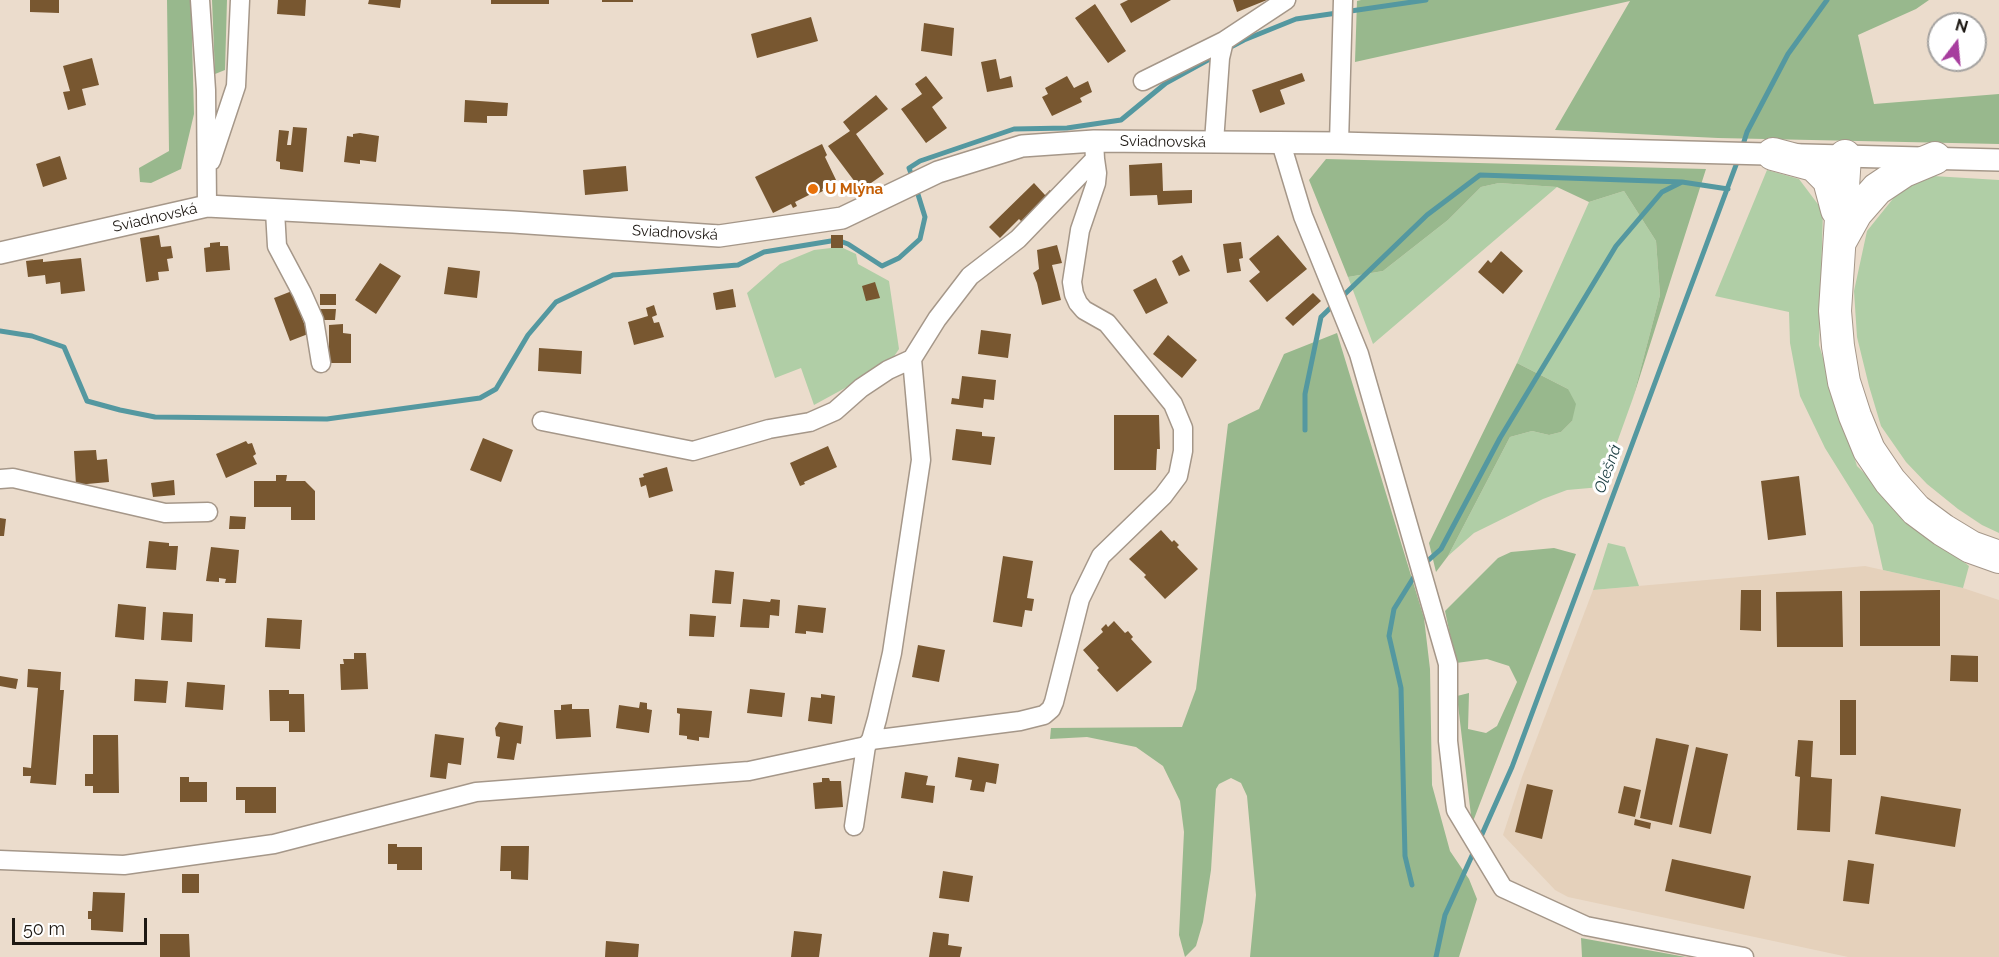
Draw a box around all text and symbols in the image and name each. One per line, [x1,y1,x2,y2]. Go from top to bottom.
north arrow [1927,12,1987,72]
text: N [1953,15,1970,37]
street label: Sviadnovská [1120,132,1206,152]
place label: U Mlýna [825,180,883,198]
marker: U Mlýna [806,182,820,196]
street label: Sviadnovská [111,200,199,236]
street label: Sviadnovská [632,222,718,244]
water label: Olešná [1590,442,1626,496]
scale bar [15,906,150,944]
text: 50 m [23,918,65,939]

